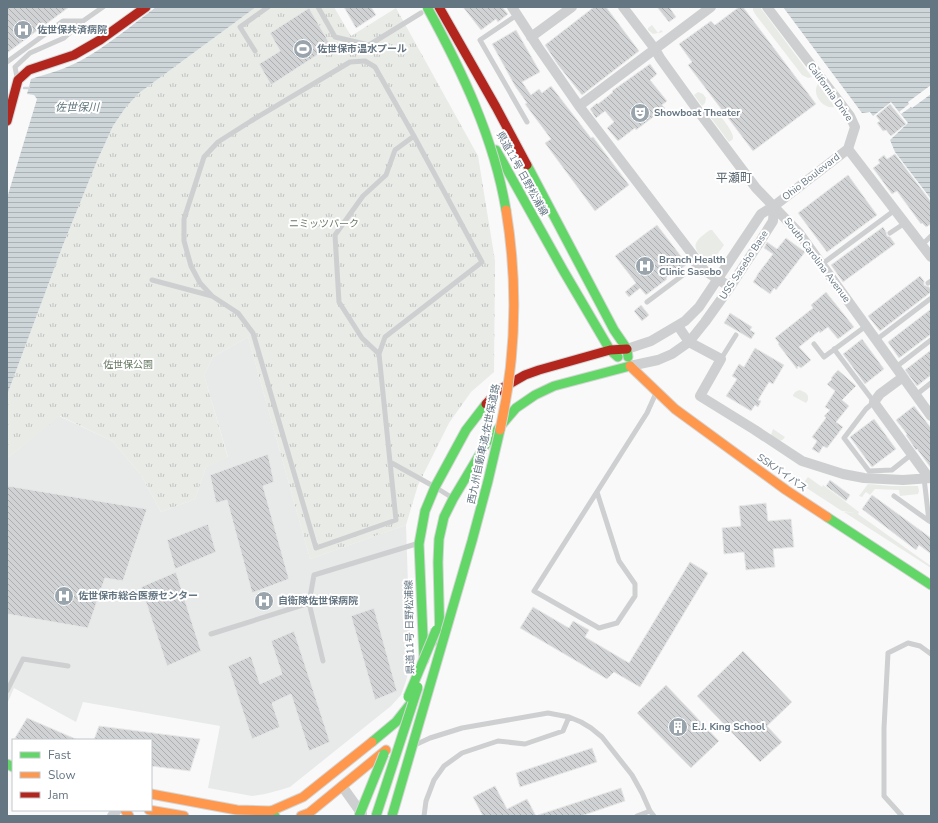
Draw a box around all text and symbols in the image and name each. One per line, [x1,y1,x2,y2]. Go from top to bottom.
hospital icon: 佐世保共済病院 [12,19,34,41]
place label: 佐世保共済病院 [37,23,107,37]
sports icon: 佐世保市温水プール [292,38,314,60]
place label: 佐世保市温水プール [317,42,407,56]
street label: California Drive [804,60,856,124]
water label: 佐世保川 [55,100,100,115]
theatre icon: Showboat Theater [629,102,651,124]
place label: Showboat Theater [654,106,740,120]
street label: 県道11号 日野松浦線 [493,129,551,219]
street label: Ohio Boulevard [779,150,843,204]
district label: 平瀬町 [716,170,752,186]
street label: South Carolina Avenue [780,215,854,305]
park label: ニミッツパーク [289,217,359,231]
street label: USS Sasebo Base [716,228,772,302]
place label: Branch Health Clinic Sasebo [659,253,726,279]
hospital icon: Branch Health Clinic Sasebo [634,255,656,277]
park label: 佐世保公園 [103,358,153,372]
street label: 西九州自動車道;佐世保道路 [464,383,504,505]
street label: SSKバイパス [754,451,810,495]
street label: 県道11号 日野松浦線 [402,580,418,674]
hospital icon: 佐世保市総合医療センター [53,585,75,607]
place label: 佐世保市総合医療センター [78,589,198,603]
hospital icon: 自衛隊佐世保病院 [253,590,275,612]
place label: 自衛隊佐世保病院 [278,594,358,608]
building icon: E.J. King School [667,716,689,738]
place label: E.J. King School [692,720,766,734]
legend [12,739,152,811]
text: Fast [48,747,71,763]
text: Slow [48,767,76,783]
text: Jam [47,787,69,803]

